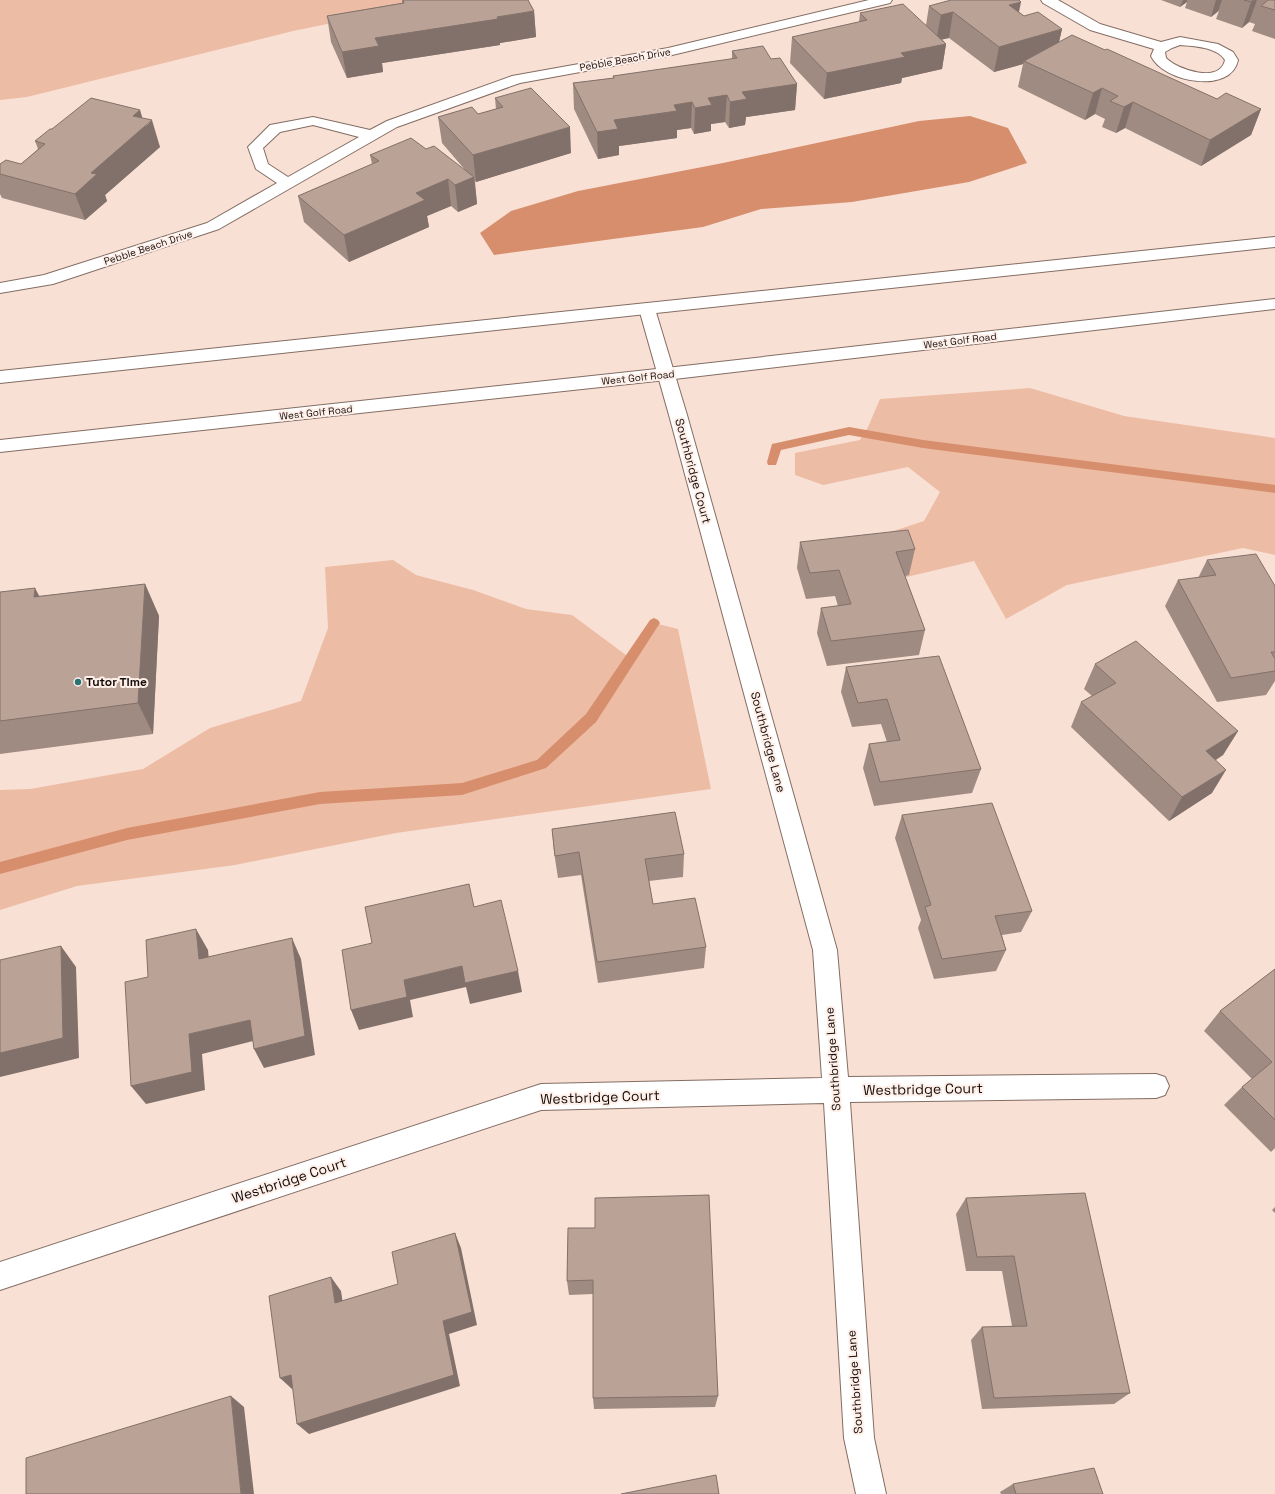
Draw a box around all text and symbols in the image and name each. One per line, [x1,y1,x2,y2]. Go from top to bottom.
street label: Pebble Beach Drive [578,45,672,74]
street label: Pebble Beach Drive [102,227,194,268]
street label: West Golf Road [923,330,997,351]
street label: West Golf Road [601,367,675,388]
street label: West Golf Road [279,402,353,423]
street label: Southbridge Court [671,417,715,525]
place label: Tutor Time [86,674,147,690]
marker: Tutor Time [73,677,83,687]
street label: Southbridge Lane [747,690,789,794]
street label: Southbridge Lane [821,1007,845,1111]
street label: Westbridge Court [863,1079,983,1099]
street label: Westbridge Court [540,1086,660,1108]
street label: Westbridge Court [229,1153,349,1207]
street label: Southbridge Lane [843,1330,867,1434]

